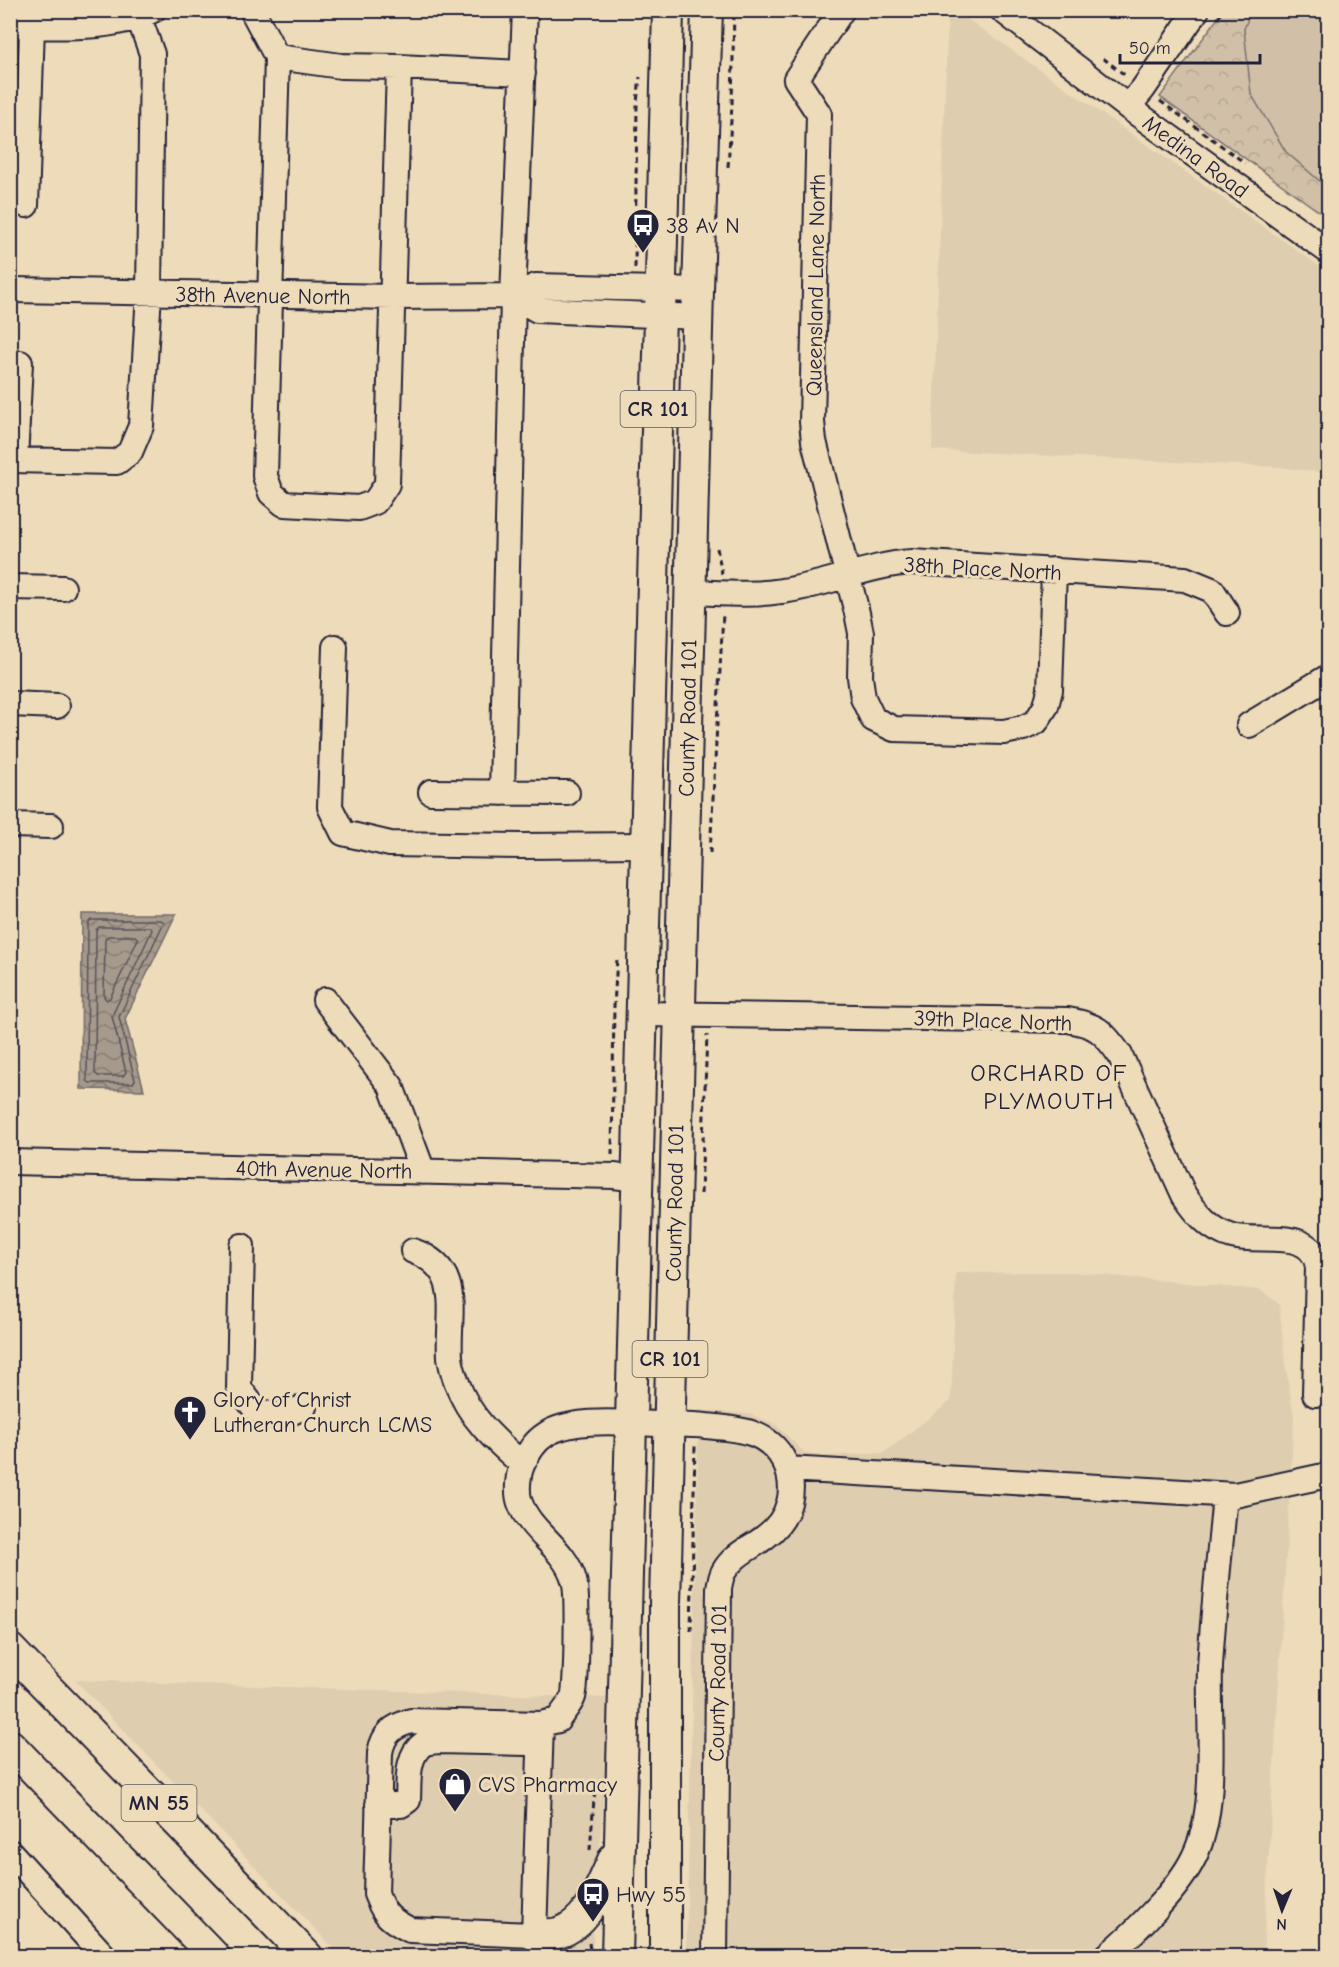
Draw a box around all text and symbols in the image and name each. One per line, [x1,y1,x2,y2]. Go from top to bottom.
scale bar [1120,27,1260,65]
text: 50 m [1129,38,1171,59]
street label: Medina Road [1137,110,1253,204]
street label: Queensland Lane North [801,173,831,397]
bus stop icon: 38 Av N [625,207,661,254]
place label: 38 Av N [666,213,740,239]
street label: 38th Avenue North [175,281,351,311]
road number: CR 101 [620,391,696,427]
street label: 38th Place North [903,552,1063,586]
street label: County Road 101 [674,639,702,797]
street label: 39th Place North [913,1005,1073,1037]
district label: ORCHARD OF PLYMOUTH [970,1059,1128,1115]
street label: County Road 101 [661,1124,689,1282]
street label: 40th Avenue North [235,1155,413,1185]
road number: CR 101 [632,1341,708,1377]
place label: Glory of Christ Lutheran Church LCMS [213,1387,432,1438]
church icon: Glory of Christ Lutheran Church LCMS [172,1394,208,1441]
street label: County Road 101 [704,1604,732,1762]
shop icon: CVS Pharmacy [437,1766,473,1813]
place label: CVS Pharmacy [478,1772,617,1798]
road number: MN 55 [122,1785,196,1821]
bus stop icon: Hwy 55 [575,1876,611,1923]
north arrow [1252,1880,1312,1940]
place label: Hwy 55 [616,1882,686,1908]
text: N [1276,1915,1287,1933]

